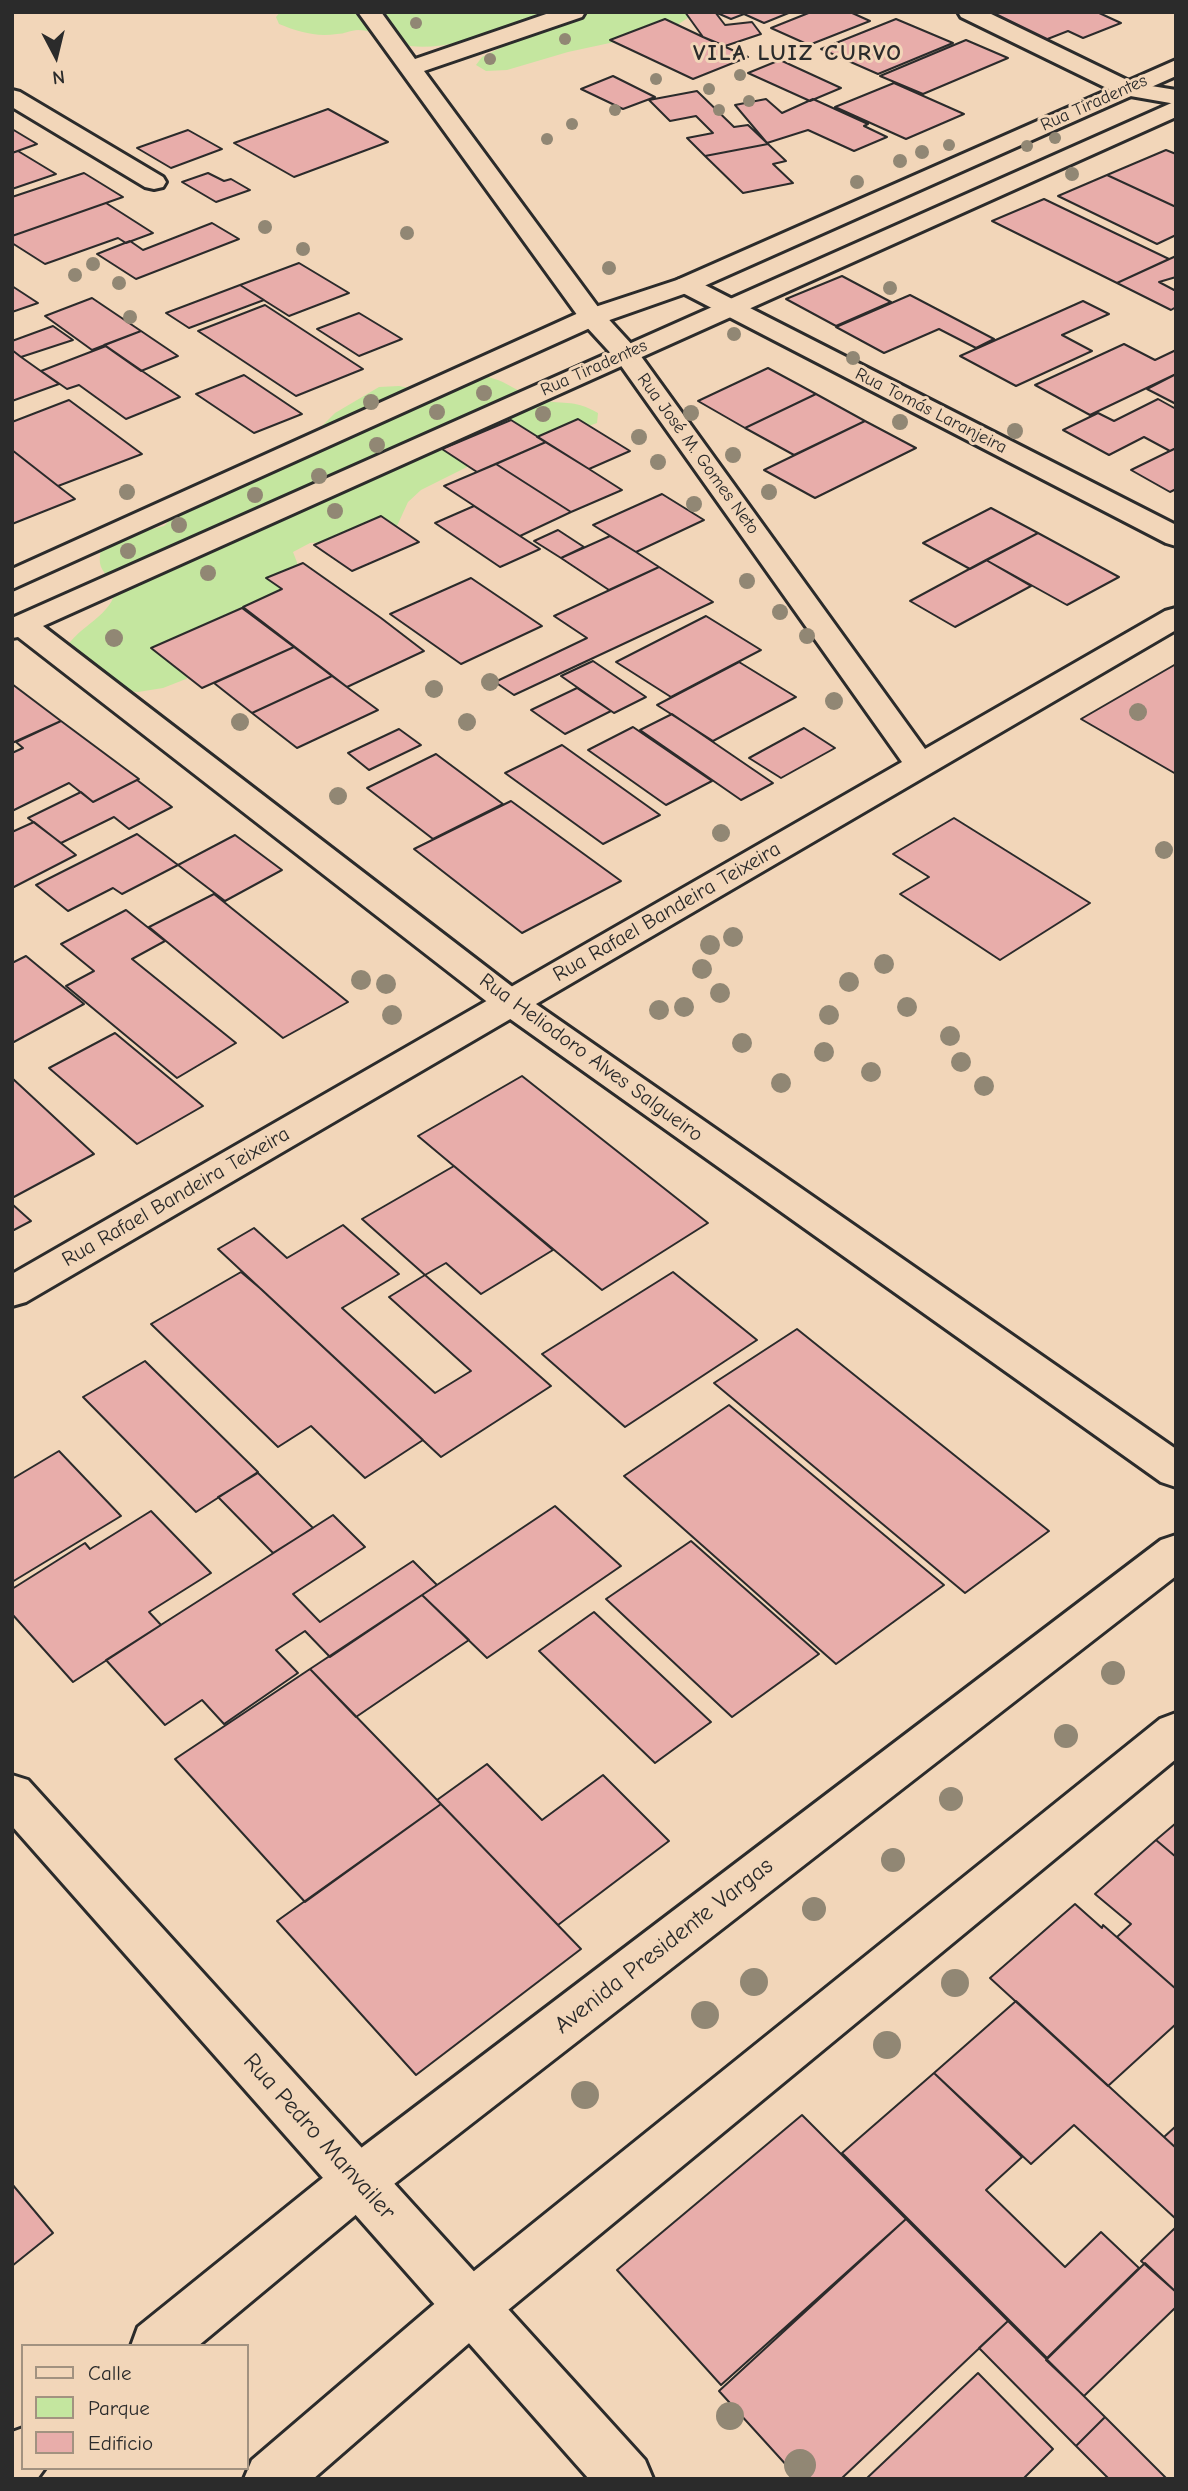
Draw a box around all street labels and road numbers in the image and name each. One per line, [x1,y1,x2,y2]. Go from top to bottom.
street label: Rua Tiradentes [1037,70,1151,136]
street label: Rua Tiradentes [537,335,651,401]
street label: Rua Tomás Laranjeira [851,363,1011,459]
street label: Rua José M. Gomes Neto [632,369,764,539]
street label: Rua Rafael Bandeira Teixeira [549,836,785,988]
street label: Rua Heliodoro Alves Salgueiro [474,968,708,1148]
street label: Rua Rafael Bandeira Teixeira [58,1121,294,1273]
street label: Avenida Presidente Vargas [549,1852,779,2040]
street label: Rua Pedro Manvailer [237,2048,401,2226]

